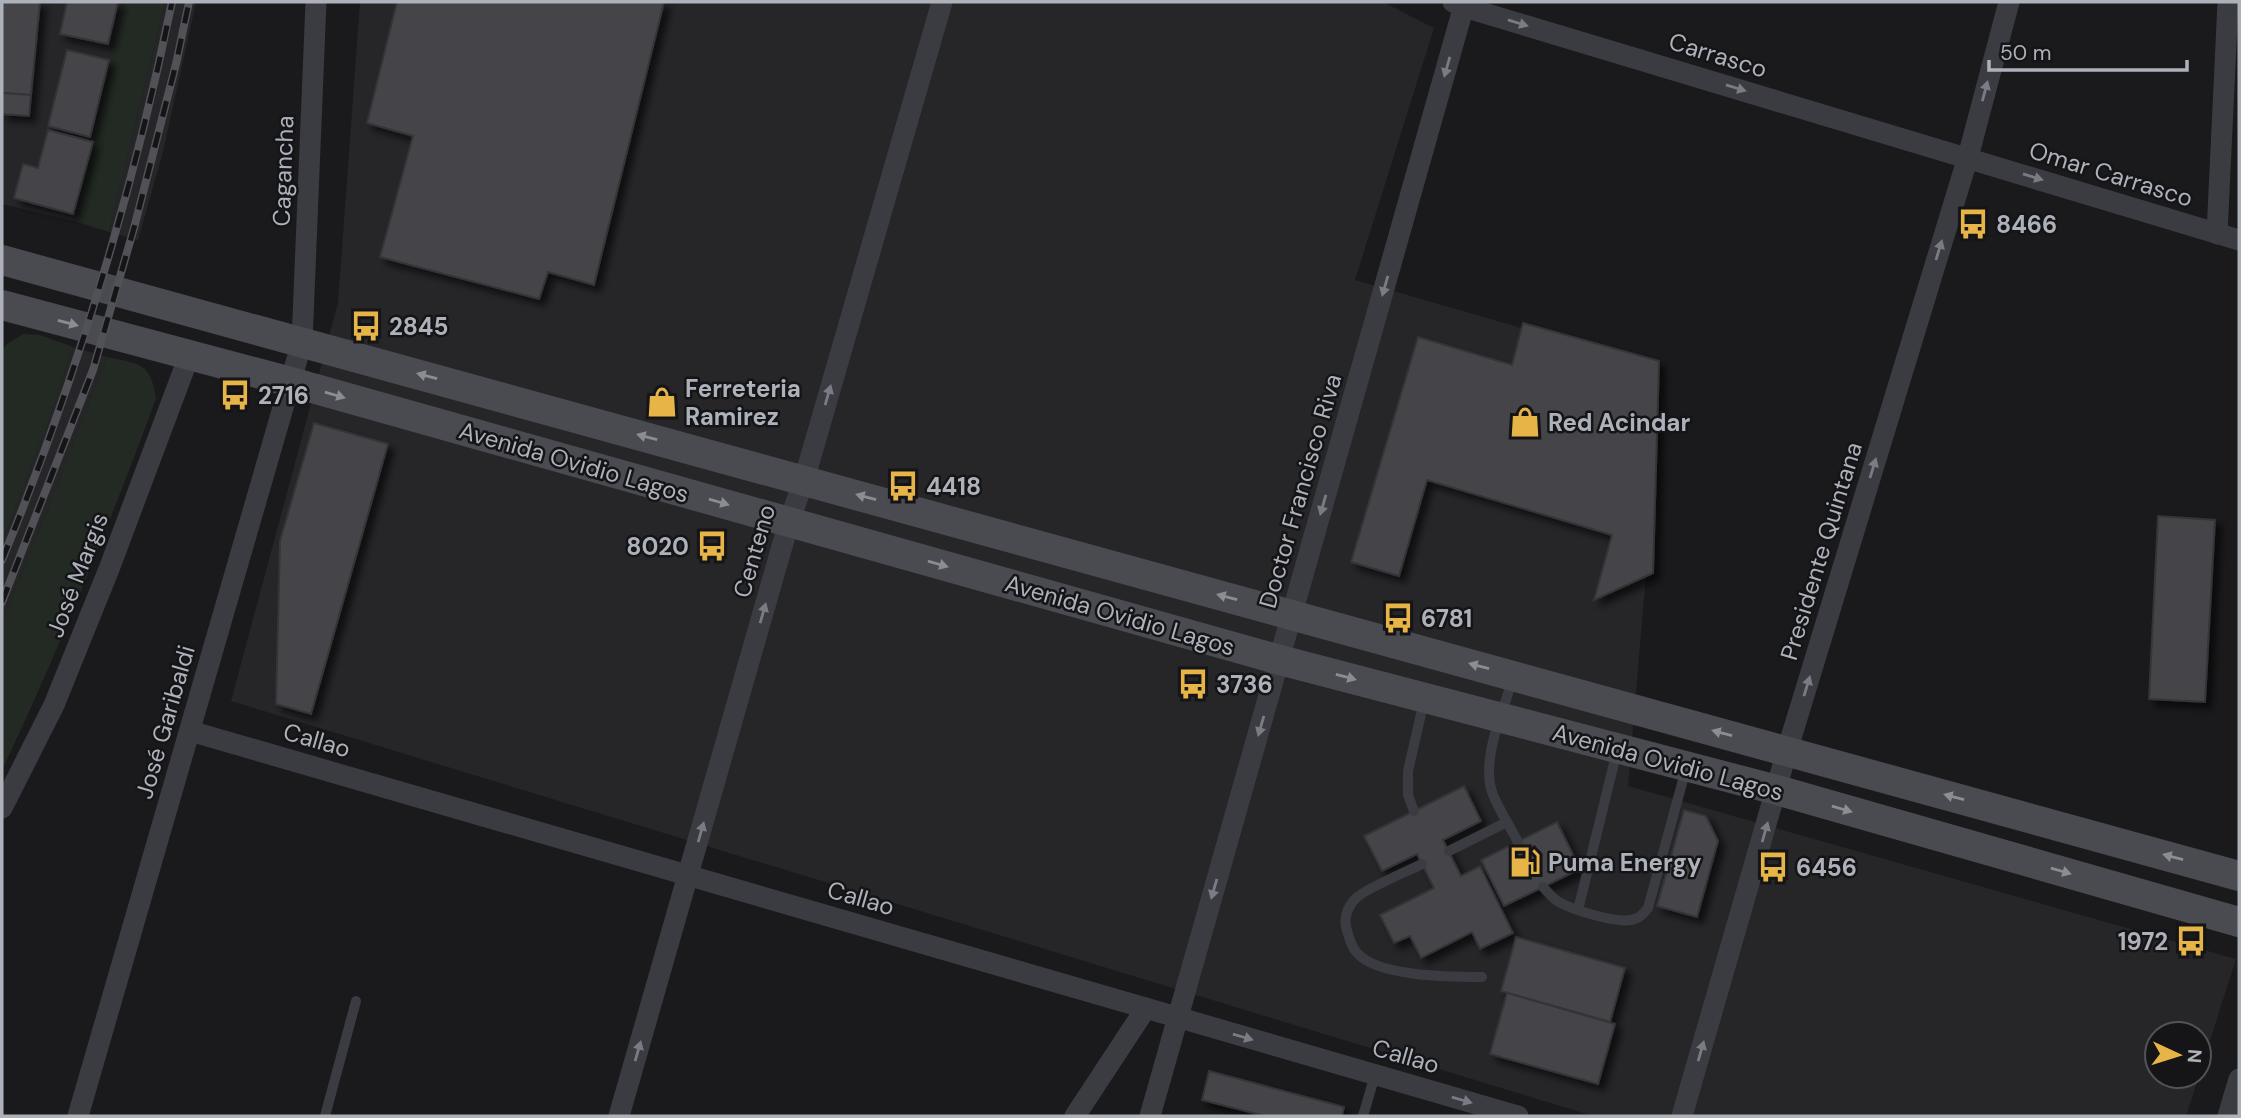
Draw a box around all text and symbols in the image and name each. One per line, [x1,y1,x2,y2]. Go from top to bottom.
one-way arrow [1508,19,1529,29]
street label: Carrasco [1665,25,1771,85]
scale bar [1989,28,2187,72]
text: 50 m [2000,39,2051,67]
one-way arrow [1441,57,1451,78]
one-way arrow [1980,80,1991,102]
one-way arrow [1726,84,1747,94]
street label: Cagancha [266,115,300,227]
street label: Omar Carrasco [2025,134,2197,214]
one-way arrow [2023,173,2044,183]
bus stop icon: 8466 [1956,207,1990,241]
place label: 8466 [1996,209,2057,240]
one-way arrow [1935,240,1945,261]
one-way arrow [1379,276,1390,298]
bus stop icon: 2845 [349,309,383,343]
place label: 2845 [389,311,448,342]
one-way arrow [57,318,79,329]
street label: Doctor Francisco Riva [1252,370,1348,612]
one-way arrow [416,371,437,381]
place label: Ferreteria Ramirez [685,373,801,432]
bus stop icon: 2716 [218,378,252,412]
place label: 2716 [258,380,309,411]
shop icon: Ferreteria Ramirez [645,385,679,419]
one-way arrow [824,385,834,406]
one-way arrow [324,390,345,400]
shop icon: Red Acindar [1508,405,1542,439]
place label: Red Acindar [1548,407,1690,438]
street label: Avenida Ovidio Lagos [455,414,693,510]
one-way arrow [635,431,657,442]
street label: Presidente Quintana [1773,438,1869,664]
one-way arrow [1869,457,1879,478]
bus stop icon: 4418 [886,469,920,503]
place label: 4418 [926,471,981,502]
one-way arrow [855,491,877,502]
one-way arrow [1318,495,1328,516]
one-way arrow [708,497,730,508]
street label: Centeno [726,501,782,601]
street label: José Margis [39,508,115,642]
bus stop icon: 8020 [695,529,729,563]
place label: 8020 [626,531,689,562]
one-way arrow [928,559,949,569]
street label: Avenida Ovidio Lagos [1001,567,1239,663]
one-way arrow [1216,591,1237,601]
bus stop icon: 6781 [1381,601,1415,635]
one-way arrow [759,603,769,624]
place label: 6781 [1421,603,1472,634]
street label: José Garibaldi [128,642,202,802]
one-way arrow [1467,660,1489,671]
bus stop icon: 3736 [1176,667,1210,701]
place label: 3736 [1216,669,1273,700]
one-way arrow [1335,672,1357,683]
one-way arrow [1803,675,1813,696]
one-way arrow [1255,715,1266,737]
street label: Callao [280,716,354,764]
street label: Avenida Ovidio Lagos [1549,716,1787,808]
one-way arrow [1710,727,1732,738]
one-way arrow [1943,791,1965,802]
one-way arrow [1832,804,1853,814]
one-way arrow [697,821,707,842]
one-way arrow [1760,821,1770,842]
fuel station icon: Puma Energy [1508,845,1542,879]
place label: Puma Energy [1548,847,1702,878]
bus stop icon: 6456 [1756,850,1790,884]
place label: 6456 [1796,852,1857,883]
one-way arrow [2163,852,2184,862]
one-way arrow [2050,866,2072,877]
street label: Callao [824,874,898,922]
one-way arrow [1209,879,1219,900]
bus stop icon: 1972 [2174,924,2208,958]
place label: 1972 [2118,926,2168,957]
north arrow [2143,1020,2213,1090]
one-way arrow [1233,1032,1254,1042]
street label: Callao [1369,1032,1443,1080]
one-way arrow [633,1039,644,1061]
one-way arrow [1697,1040,1707,1061]
text: N [2182,1048,2207,1064]
one-way arrow [1451,1095,1473,1106]

